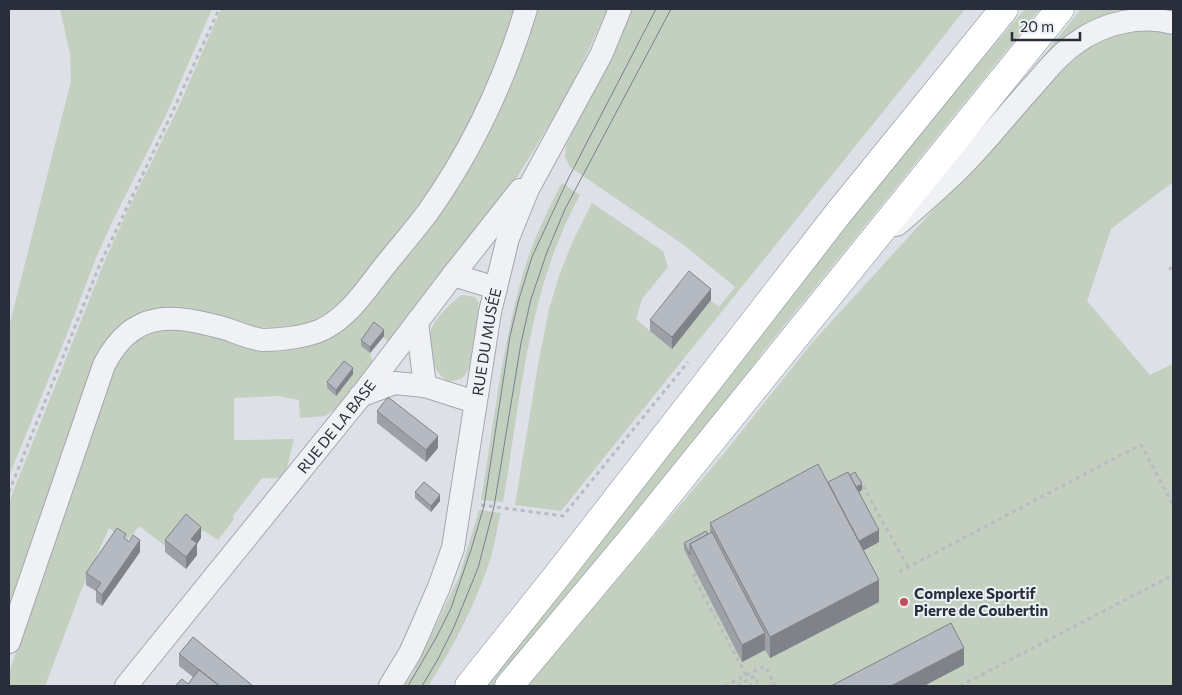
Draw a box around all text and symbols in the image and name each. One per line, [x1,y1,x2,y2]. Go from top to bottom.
scale bar [1012,10,1080,42]
text: 20 m [1020,17,1054,35]
street label: RUE DU MUSÉE [468,286,505,397]
street label: RUE DE LA BASE [293,376,379,477]
place label: Complexe Sportif Pierre de Coubertin [914,584,1048,619]
marker: Complexe Sportif Pierre de Coubertin [898,596,910,608]

